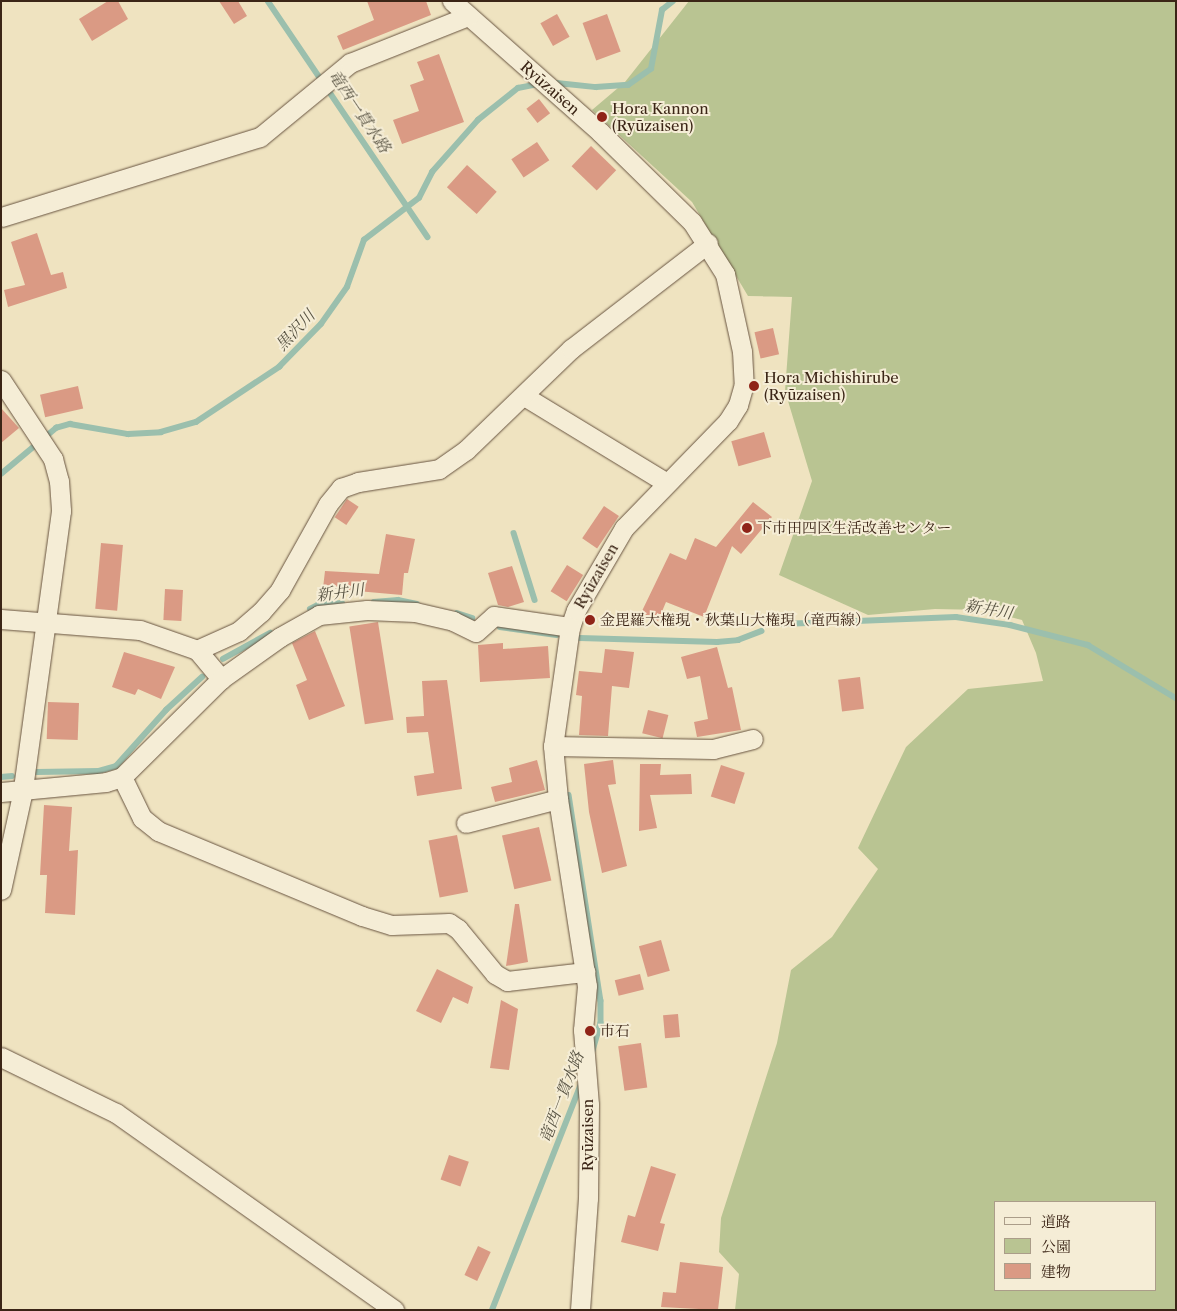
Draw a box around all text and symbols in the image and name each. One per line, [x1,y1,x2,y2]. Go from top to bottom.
street label: Ryūzaisen [517,57,583,119]
water label: 竜西一貫水路 [325,66,395,156]
place label: Hora Kannon (Ryūzaisen) [612,99,709,134]
marker: Hora Kannon (Ryūzaisen) [596,111,608,123]
water label: 黒沢川 [272,306,318,354]
place label: Hora Michishirube (Ryūzaisen) [764,368,899,403]
marker: Hora Michishirube (Ryūzaisen) [748,380,760,392]
place label: 下市田四区生活改善センター [757,519,952,537]
marker: 下市田四区生活改善センター [741,522,753,534]
street label: Ryūzaisen [570,540,622,612]
water label: 新井川 [315,580,365,604]
water label: 新井川 [964,595,1014,623]
place label: 金毘羅大権現・秋葉山大権現（竜西線） [600,611,870,629]
marker: 金毘羅大権現・秋葉山大権現（竜西線） [584,614,596,626]
place label: 市石 [600,1022,630,1040]
marker: 市石 [584,1025,596,1037]
water label: 竜西一貫水路 [535,1049,587,1145]
street label: Ryūzaisen [579,1099,597,1171]
legend [994,1201,1157,1291]
text: 道路 [1041,1212,1071,1231]
text: 公園 [1041,1237,1071,1256]
text: 建物 [1041,1262,1071,1281]

